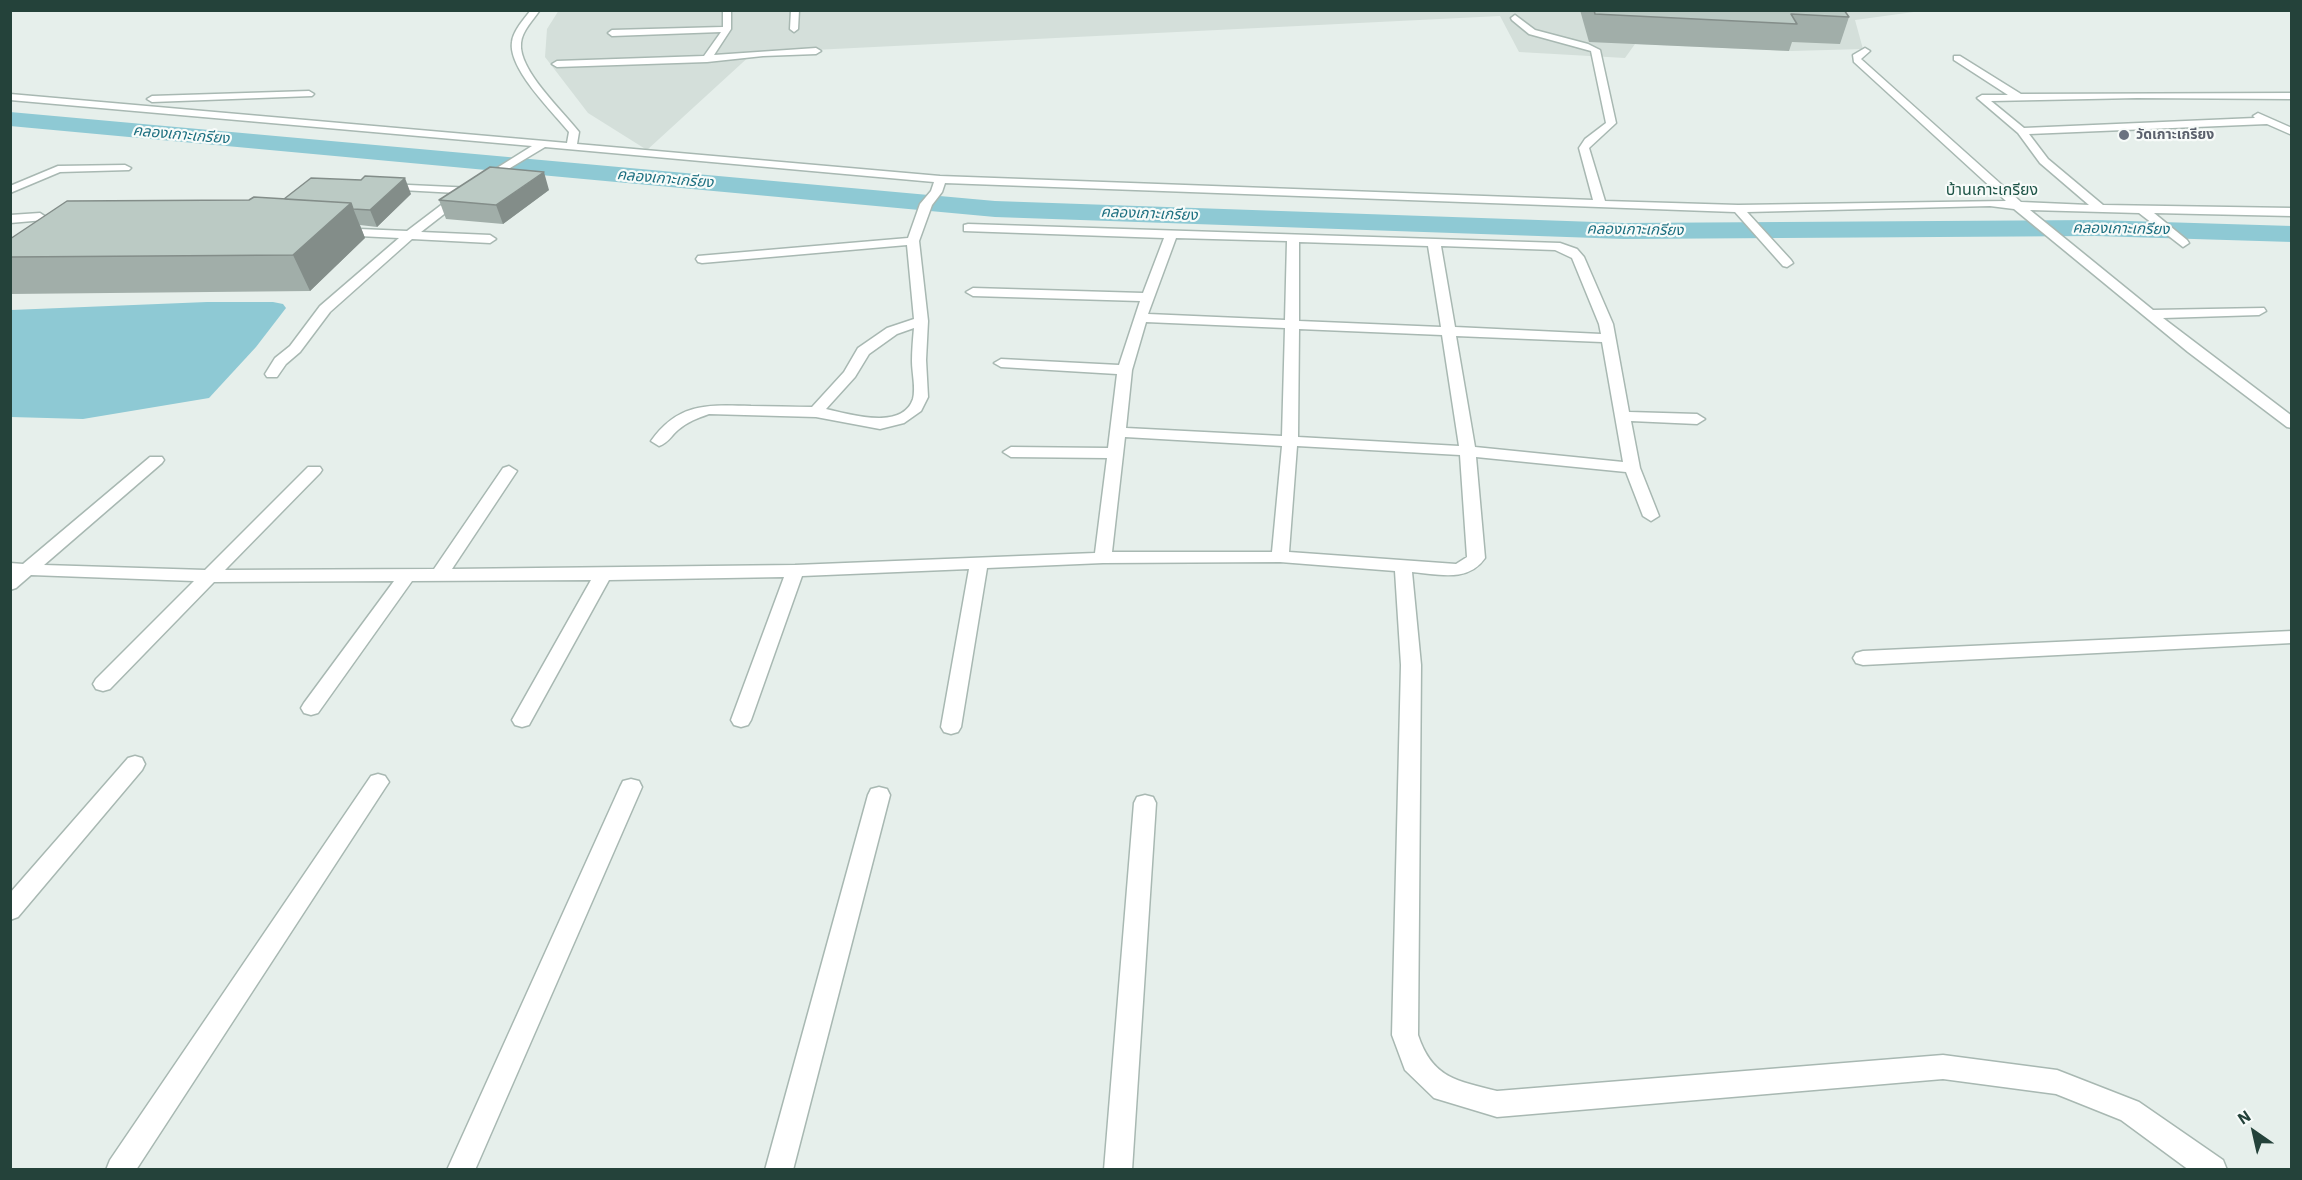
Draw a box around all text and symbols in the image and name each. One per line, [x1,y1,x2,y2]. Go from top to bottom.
water label: คลองเกาะเกรียง [132,122,230,148]
place label: วัดเกาะเกรียง [2136,127,2214,143]
marker: วัดเกาะเกรียง [2117,128,2131,142]
water label: คลองเกาะเกรียง [616,166,714,192]
district label: บ้านเกาะเกรียง [1946,180,2038,200]
water label: คลองเกาะเกรียง [1100,203,1198,225]
water label: คลองเกาะเกรียง [2072,219,2170,239]
water label: คลองเกาะเกรียง [1586,220,1684,240]
north arrow [2224,1102,2284,1162]
text: N [2234,1106,2254,1129]

